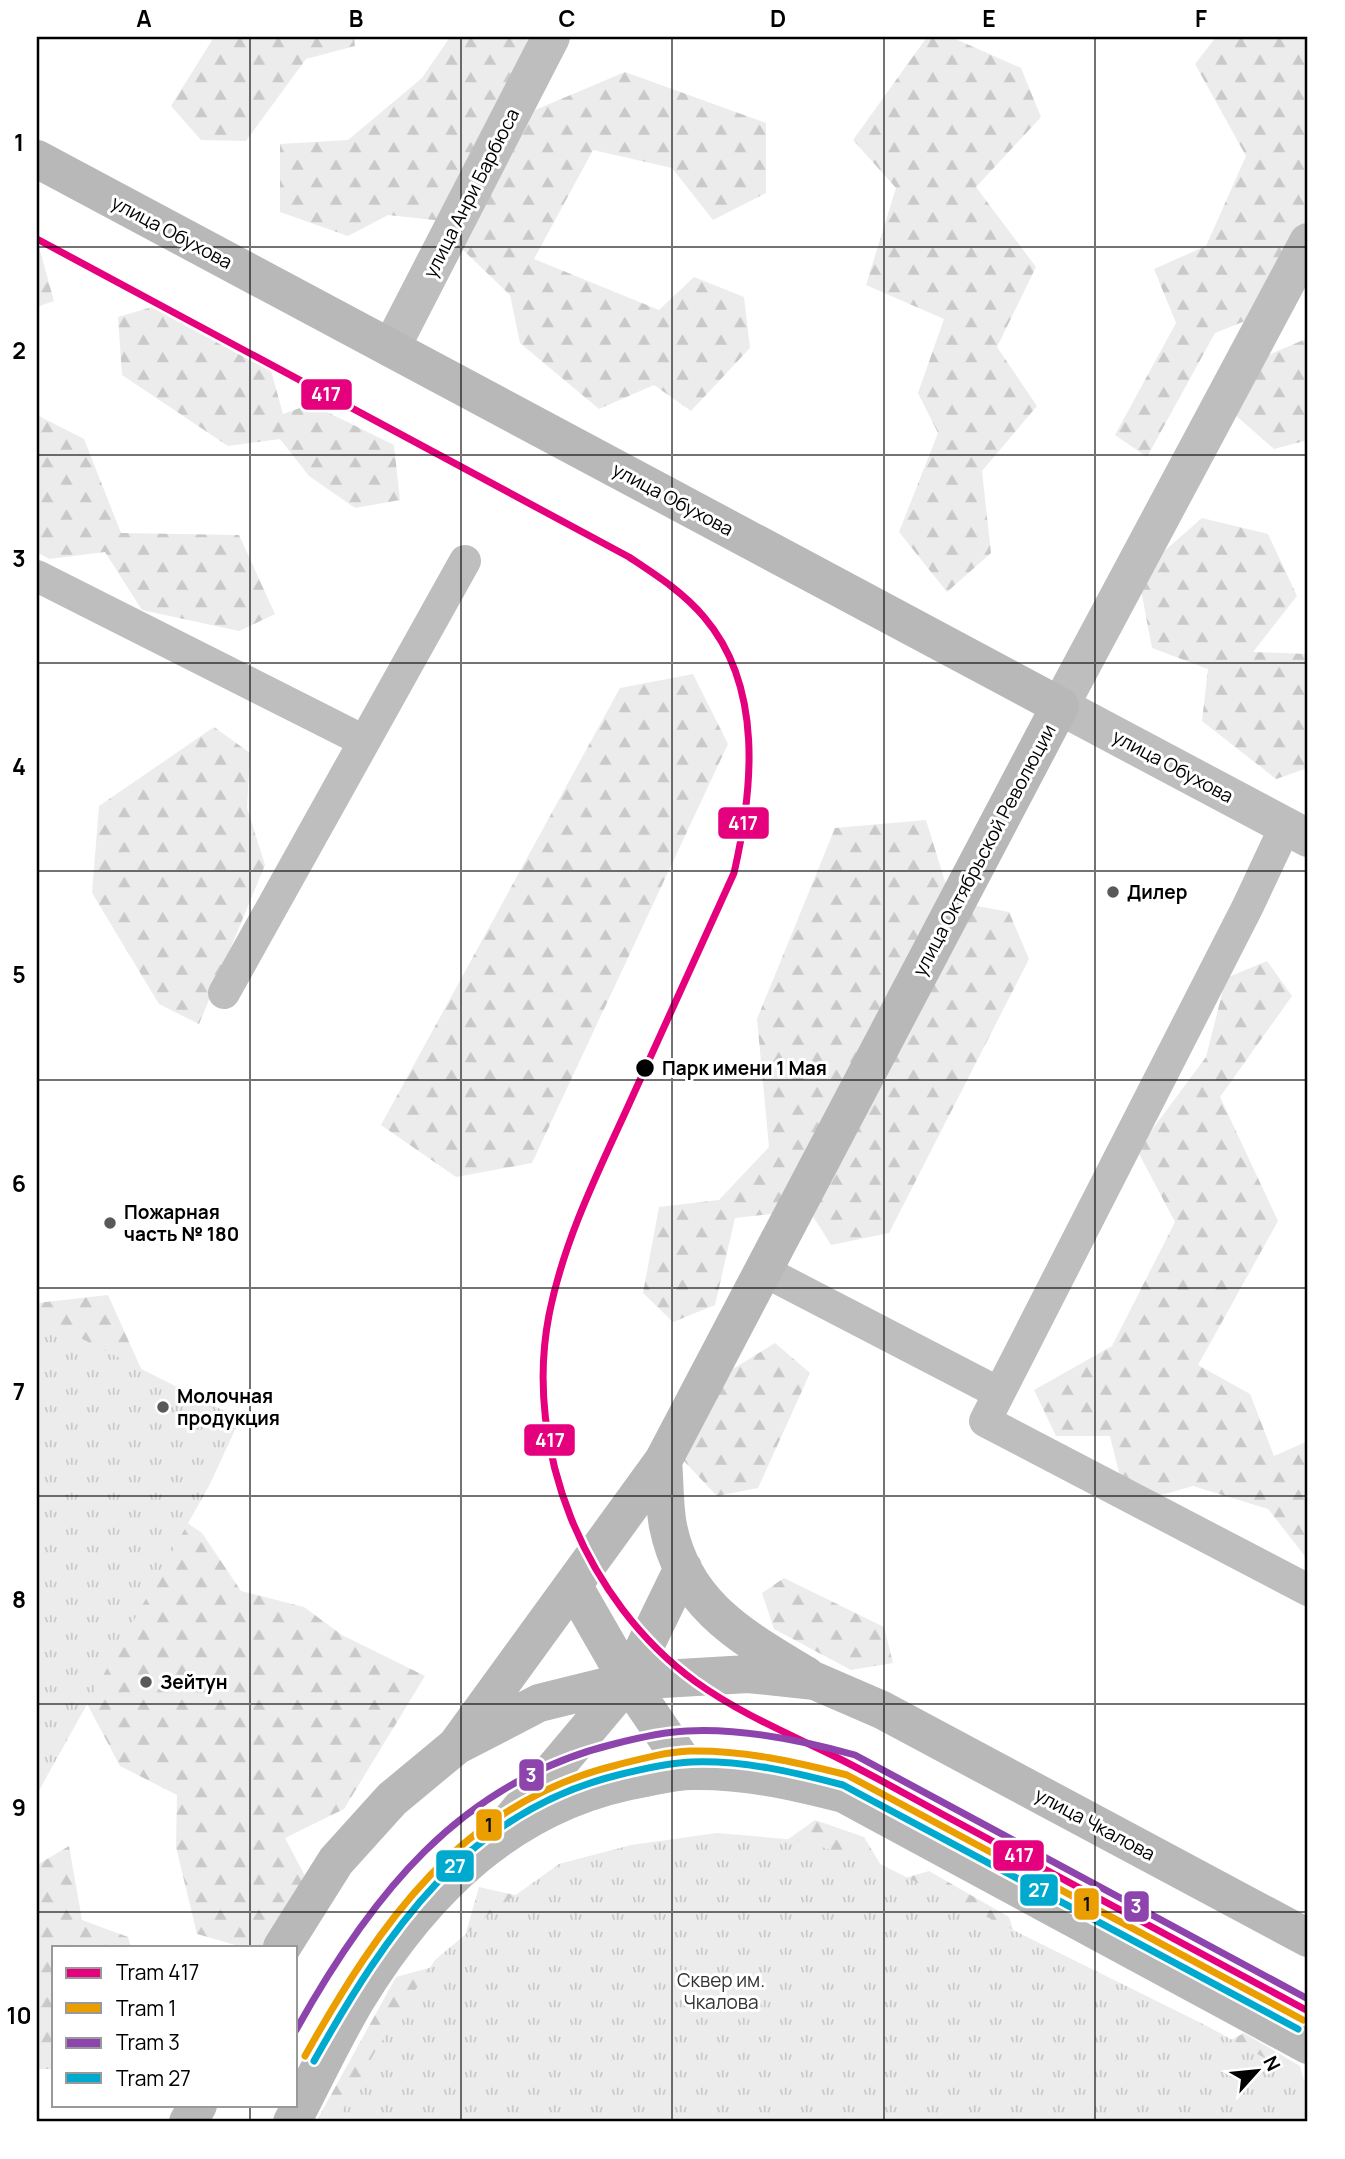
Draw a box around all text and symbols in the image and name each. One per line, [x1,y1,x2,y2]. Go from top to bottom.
text: A [136,2,152,34]
text: B [349,2,363,34]
text: C [559,2,576,34]
text: D [770,2,786,34]
text: E [982,2,996,34]
text: F [1195,2,1207,34]
street label: улица Анри Барбюса [417,104,525,282]
text: 1 [14,126,24,158]
street label: улица Обухова [107,189,237,275]
text: 2 [12,334,26,366]
line badge: 417 [300,378,353,411]
text: 417 [311,381,341,407]
street label: улица Обухова [608,456,738,542]
text: 3 [12,542,26,574]
street label: улица Октябрьской Революции [906,719,1062,981]
street label: улица Обухова [1108,723,1238,809]
text: 4 [12,750,26,782]
line badge: 417 [717,806,770,840]
text: 417 [728,810,758,836]
place label: Дилер [1127,879,1187,905]
marker: Дилер [1105,884,1121,900]
text: 5 [12,958,26,990]
place label: Парк имени 1 Мая [662,1055,827,1081]
marker: Парк имени 1 Мая [634,1057,656,1079]
text: 6 [12,1167,26,1199]
place label: Пожарная часть № 180 [124,1199,239,1247]
marker: Пожарная часть № 180 [102,1215,118,1231]
text: 7 [13,1375,25,1407]
place label: Молочная продукция [177,1383,280,1431]
marker: Молочная продукция [155,1399,171,1415]
line badge: 417 [523,1423,576,1457]
text: 417 [535,1427,565,1453]
text: 8 [12,1583,26,1615]
place label: Зейтун [160,1669,228,1695]
marker: Зейтун [138,1674,154,1690]
line badge: 3 [518,1758,545,1792]
text: 3 [525,1762,537,1788]
street label: улица Чкалова [1030,1781,1160,1867]
text: 9 [12,1791,26,1823]
line badge: 1 [475,1808,503,1842]
text: 1 [485,1812,493,1838]
line badge: 417 [992,1839,1045,1872]
text: 417 [1004,1842,1034,1868]
line badge: 27 [435,1849,475,1883]
text: 27 [444,1853,466,1879]
line badge: 27 [1019,1873,1059,1907]
text: 27 [1028,1877,1050,1903]
line badge: 1 [1073,1887,1100,1921]
line badge: 3 [1123,1890,1150,1923]
text: 1 [1083,1891,1091,1917]
text: 3 [1130,1893,1142,1919]
legend [52,1946,298,2106]
text: Tram 417 [116,1958,199,1986]
park label: Сквер им. Чкалова [677,1967,765,2015]
text: Tram 1 [116,1994,177,2022]
text: 10 [6,1999,32,2031]
text: Tram 3 [116,2028,180,2056]
north arrow [1222,2036,1292,2106]
text: N [1257,2051,1287,2075]
text: Tram 27 [116,2064,191,2092]

